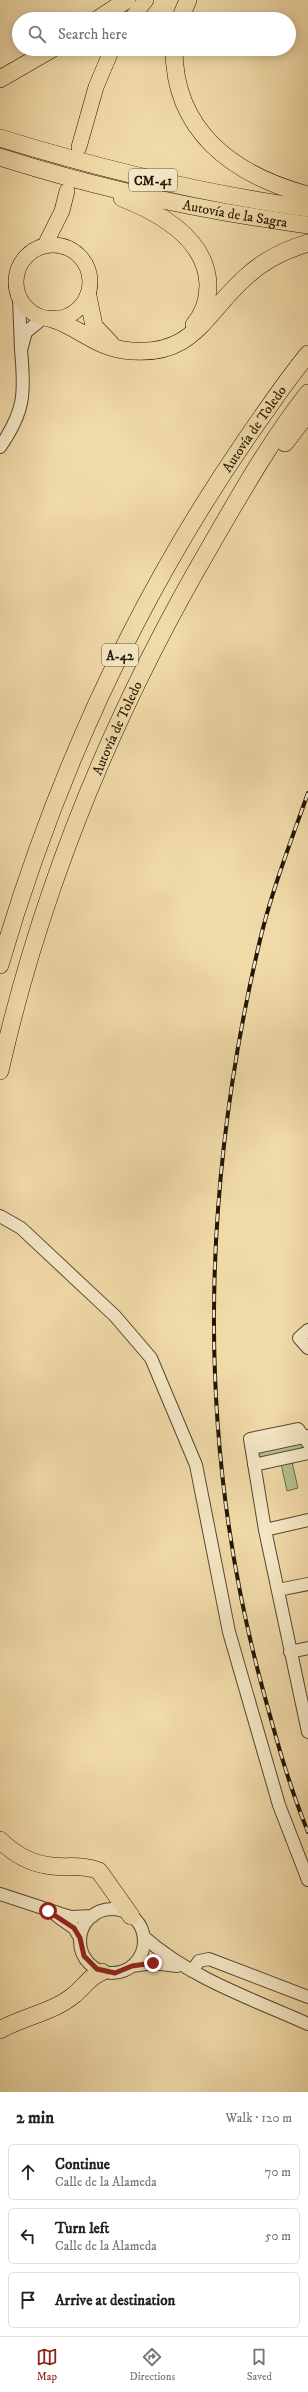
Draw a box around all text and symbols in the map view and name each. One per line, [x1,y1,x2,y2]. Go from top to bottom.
search box [12,12,296,56]
icon: search [26,23,48,45]
text: Search here [58,25,127,44]
road number: CM-41 [129,169,177,191]
street label: Autovía de la Sagra [181,196,289,232]
street label: Autovía de Toledo [218,382,291,476]
road number: A-42 [102,644,138,666]
street label: Autovía de Toledo [88,678,147,778]
route start [39,1902,57,1920]
route end [144,1954,162,1972]
text: 2 min [16,2107,54,2129]
text: Walk · 120 m [226,2110,292,2126]
text: Continue [55,2155,110,2174]
icon: ahead [17,2161,39,2183]
text: 70 m [265,2164,291,2180]
text: Calle de la Alameda [55,2174,157,2190]
text: Turn left [55,2219,109,2238]
icon: left [17,2225,39,2247]
text: 50 m [265,2228,291,2244]
text: Calle de la Alameda [55,2238,157,2254]
icon: arrive [17,2289,39,2311]
text: Arrive at destination [55,2291,175,2310]
tab: Map [36,2346,58,2384]
tab: Directions [130,2346,175,2384]
tab: Saved [247,2346,272,2384]

